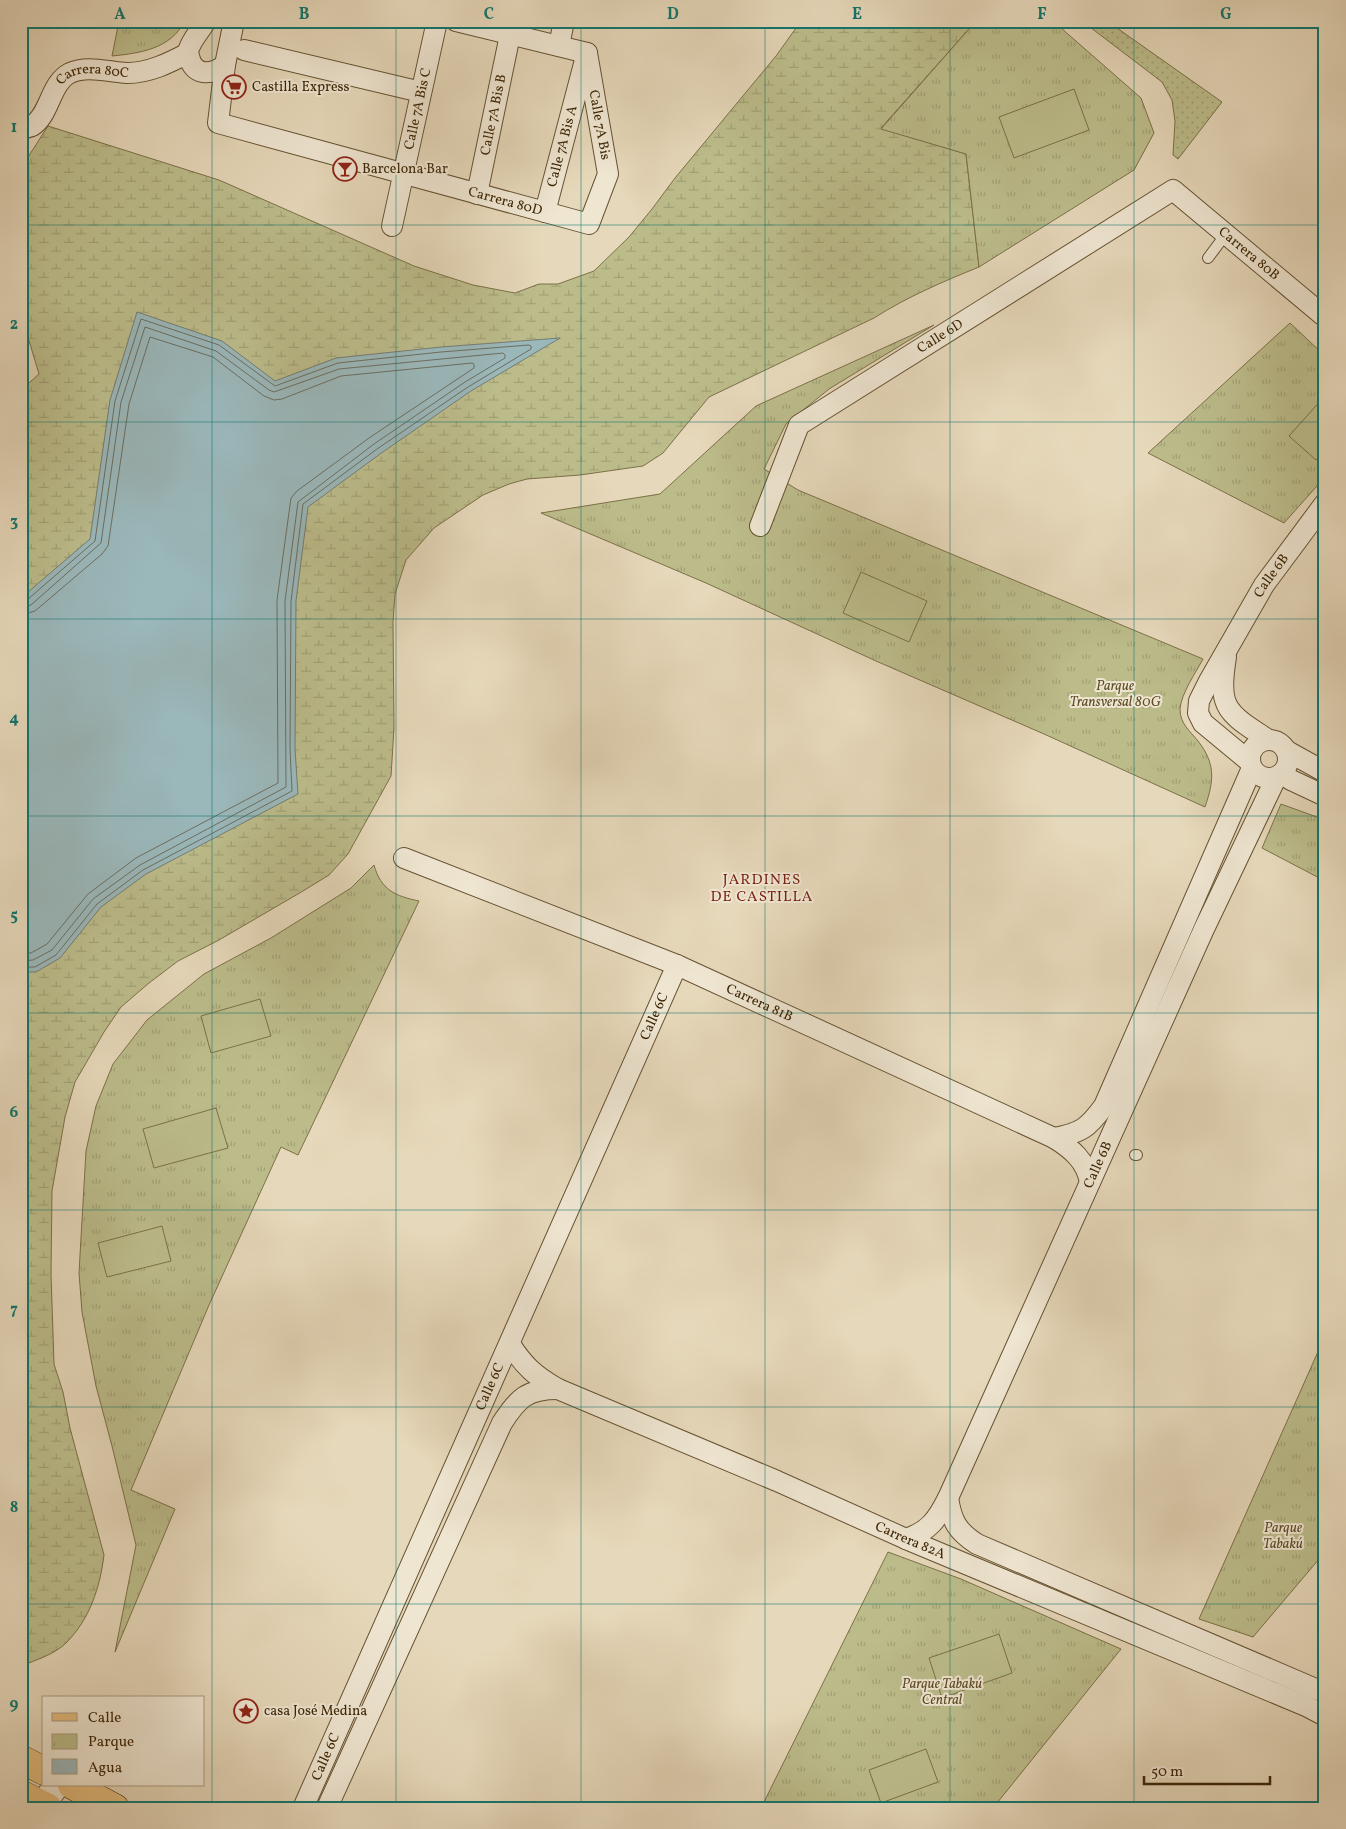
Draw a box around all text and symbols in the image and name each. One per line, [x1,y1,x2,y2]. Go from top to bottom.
text: A [114,4,126,26]
text: B [299,4,310,26]
text: C [484,4,494,26]
text: D [667,4,679,26]
text: E [852,4,862,26]
text: F [1037,4,1047,26]
text: G [1220,4,1232,26]
street label: Carrera 80C [52,60,130,89]
street label: Calle 7A Bis C [400,66,436,151]
street label: Calle 7A Bis B [476,72,511,157]
supermarket icon: Castilla Express [221,74,247,100]
place label: Castilla Express [252,78,350,97]
street label: Calle 7A Bis [583,88,615,162]
street label: Calle 7A Bis A [542,103,582,189]
text: 1 [11,117,17,139]
bar icon: Barcelona Bar [332,156,358,182]
place label: Barcelona Bar [362,160,448,179]
street label: Carrera 80D [466,182,544,220]
street label: Carrera 80B [1214,222,1284,285]
text: 2 [10,314,18,336]
street label: Calle 6D [913,315,967,358]
text: 3 [10,511,18,533]
street label: Calle 6B [1249,550,1293,601]
park label: Parque Transversal 80G [1070,677,1161,712]
text: 4 [9,708,19,730]
district label: JARDINES DE CASTILLA [711,870,813,908]
text: 5 [10,905,18,927]
street label: Carrera 81B [723,979,796,1026]
street label: Calle 6C [635,990,673,1043]
text: 6 [10,1102,19,1124]
street label: Calle 6B [1079,1138,1117,1191]
text: 7 [10,1299,18,1321]
street label: Calle 6C [471,1360,509,1413]
text: 8 [10,1497,18,1519]
street label: Carrera 82A [872,1517,948,1564]
park label: Parque Tabakú [1263,1519,1303,1554]
park label: Parque Tabakú Central [902,1675,982,1710]
text: 9 [10,1694,19,1716]
legend [42,1696,205,1786]
place icon: casa José Medina [233,1698,259,1724]
place label: casa José Medina [264,1702,367,1721]
text: Calle [88,1708,121,1729]
street label: Calle 6C [307,1730,345,1784]
text: Parque [88,1732,134,1753]
scale bar [1144,1754,1270,1786]
text: Agua [88,1758,122,1779]
text: 50 m [1151,1762,1183,1783]

